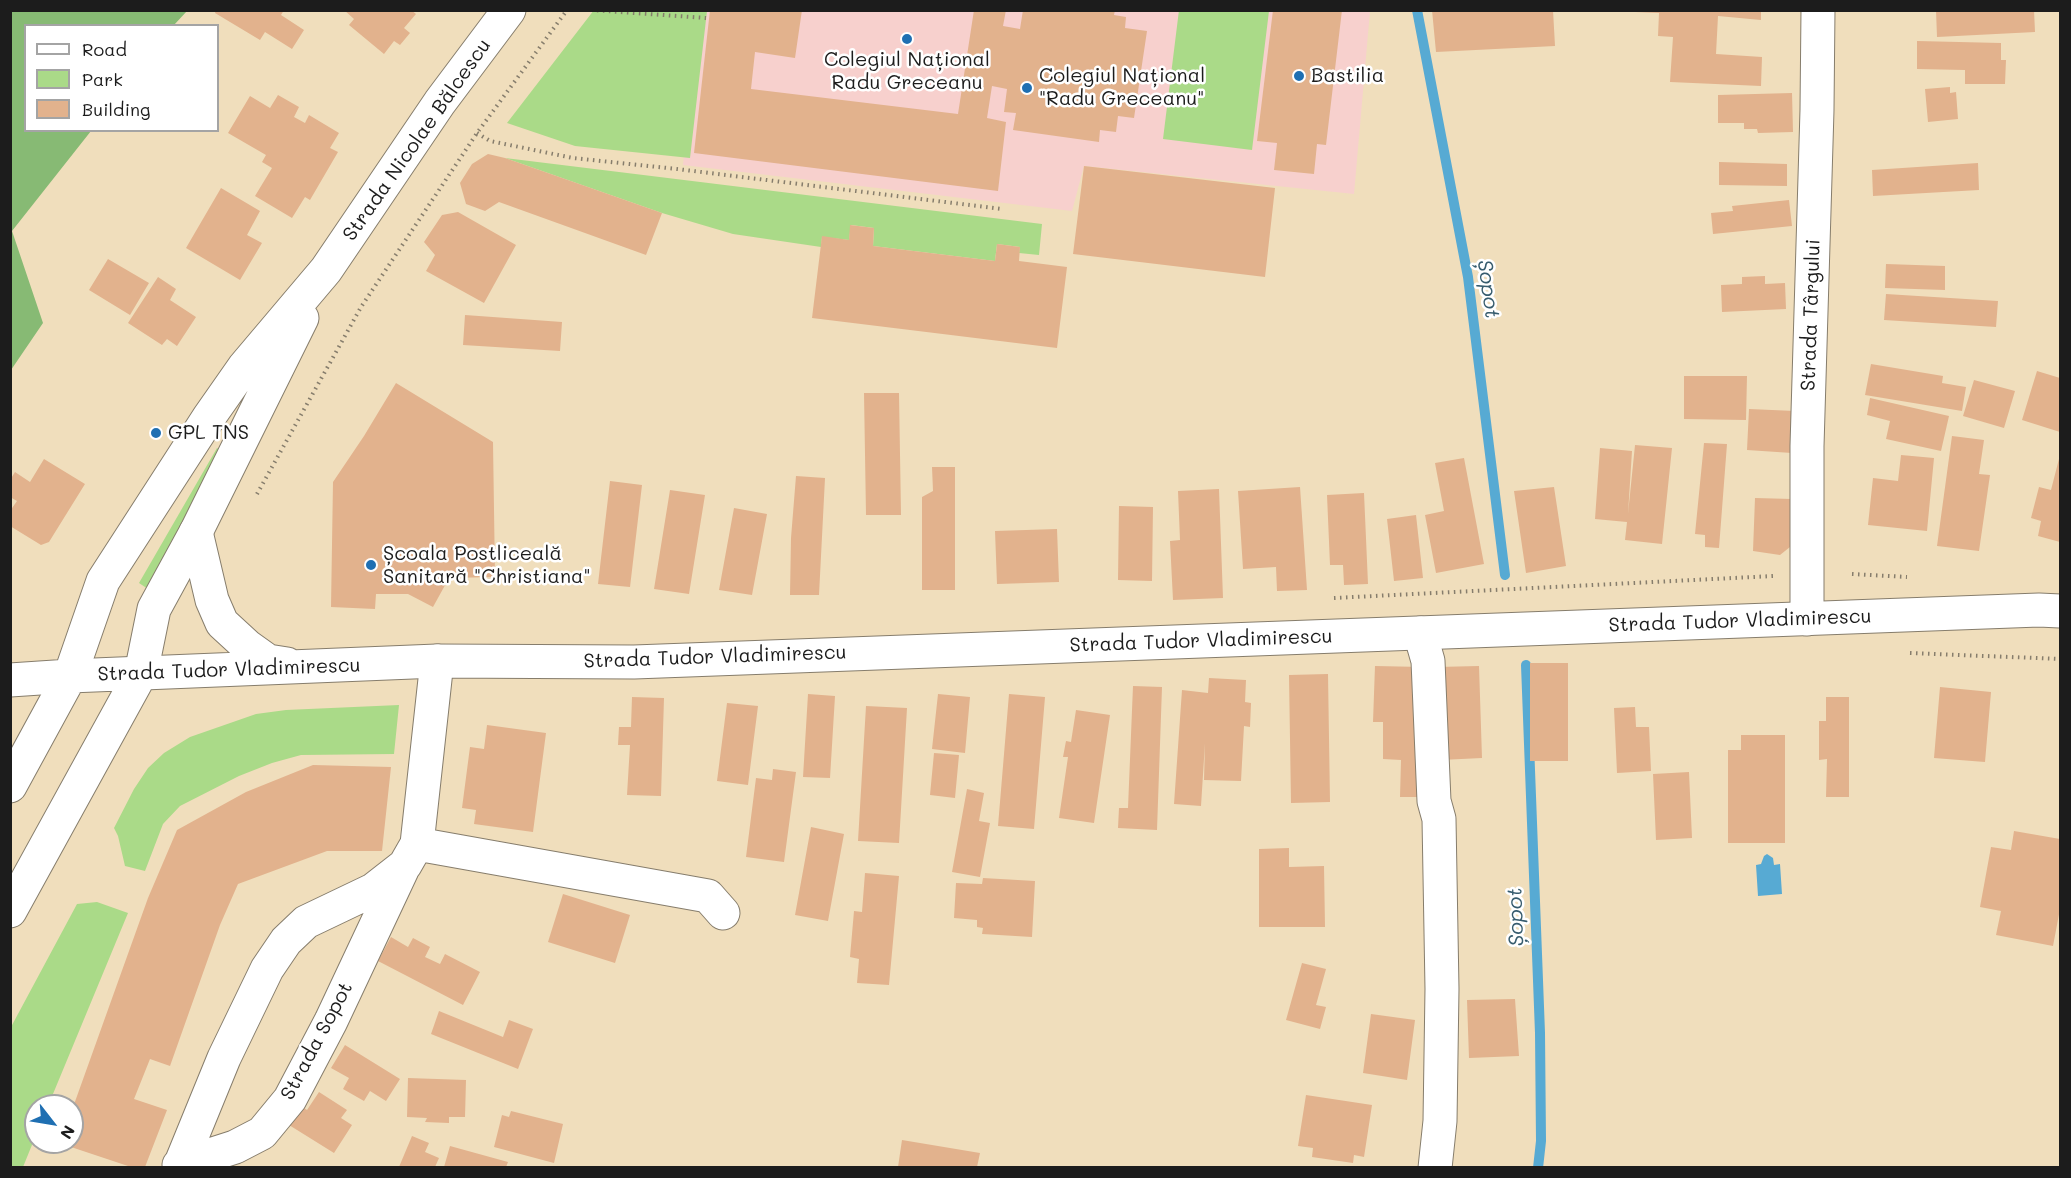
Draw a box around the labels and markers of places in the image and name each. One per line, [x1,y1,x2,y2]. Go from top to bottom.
marker: Colegiul Național Radu Greceanu [900,32,914,46]
place label: Colegiul Național Radu Greceanu [824,48,990,95]
place label: Colegiul Național "Radu Greceanu" [1039,64,1205,111]
place label: Bastilia [1311,64,1384,88]
marker: Bastilia [1292,69,1306,83]
marker: Colegiul Național "Radu Greceanu" [1020,81,1034,95]
place label: GPL TNS [168,421,249,445]
marker: GPL TNS [149,426,163,440]
place label: Școala Postliceală Sanitară "Christiana" [383,542,591,589]
marker: Școala Postliceală Sanitară "Christiana" [364,558,378,572]

